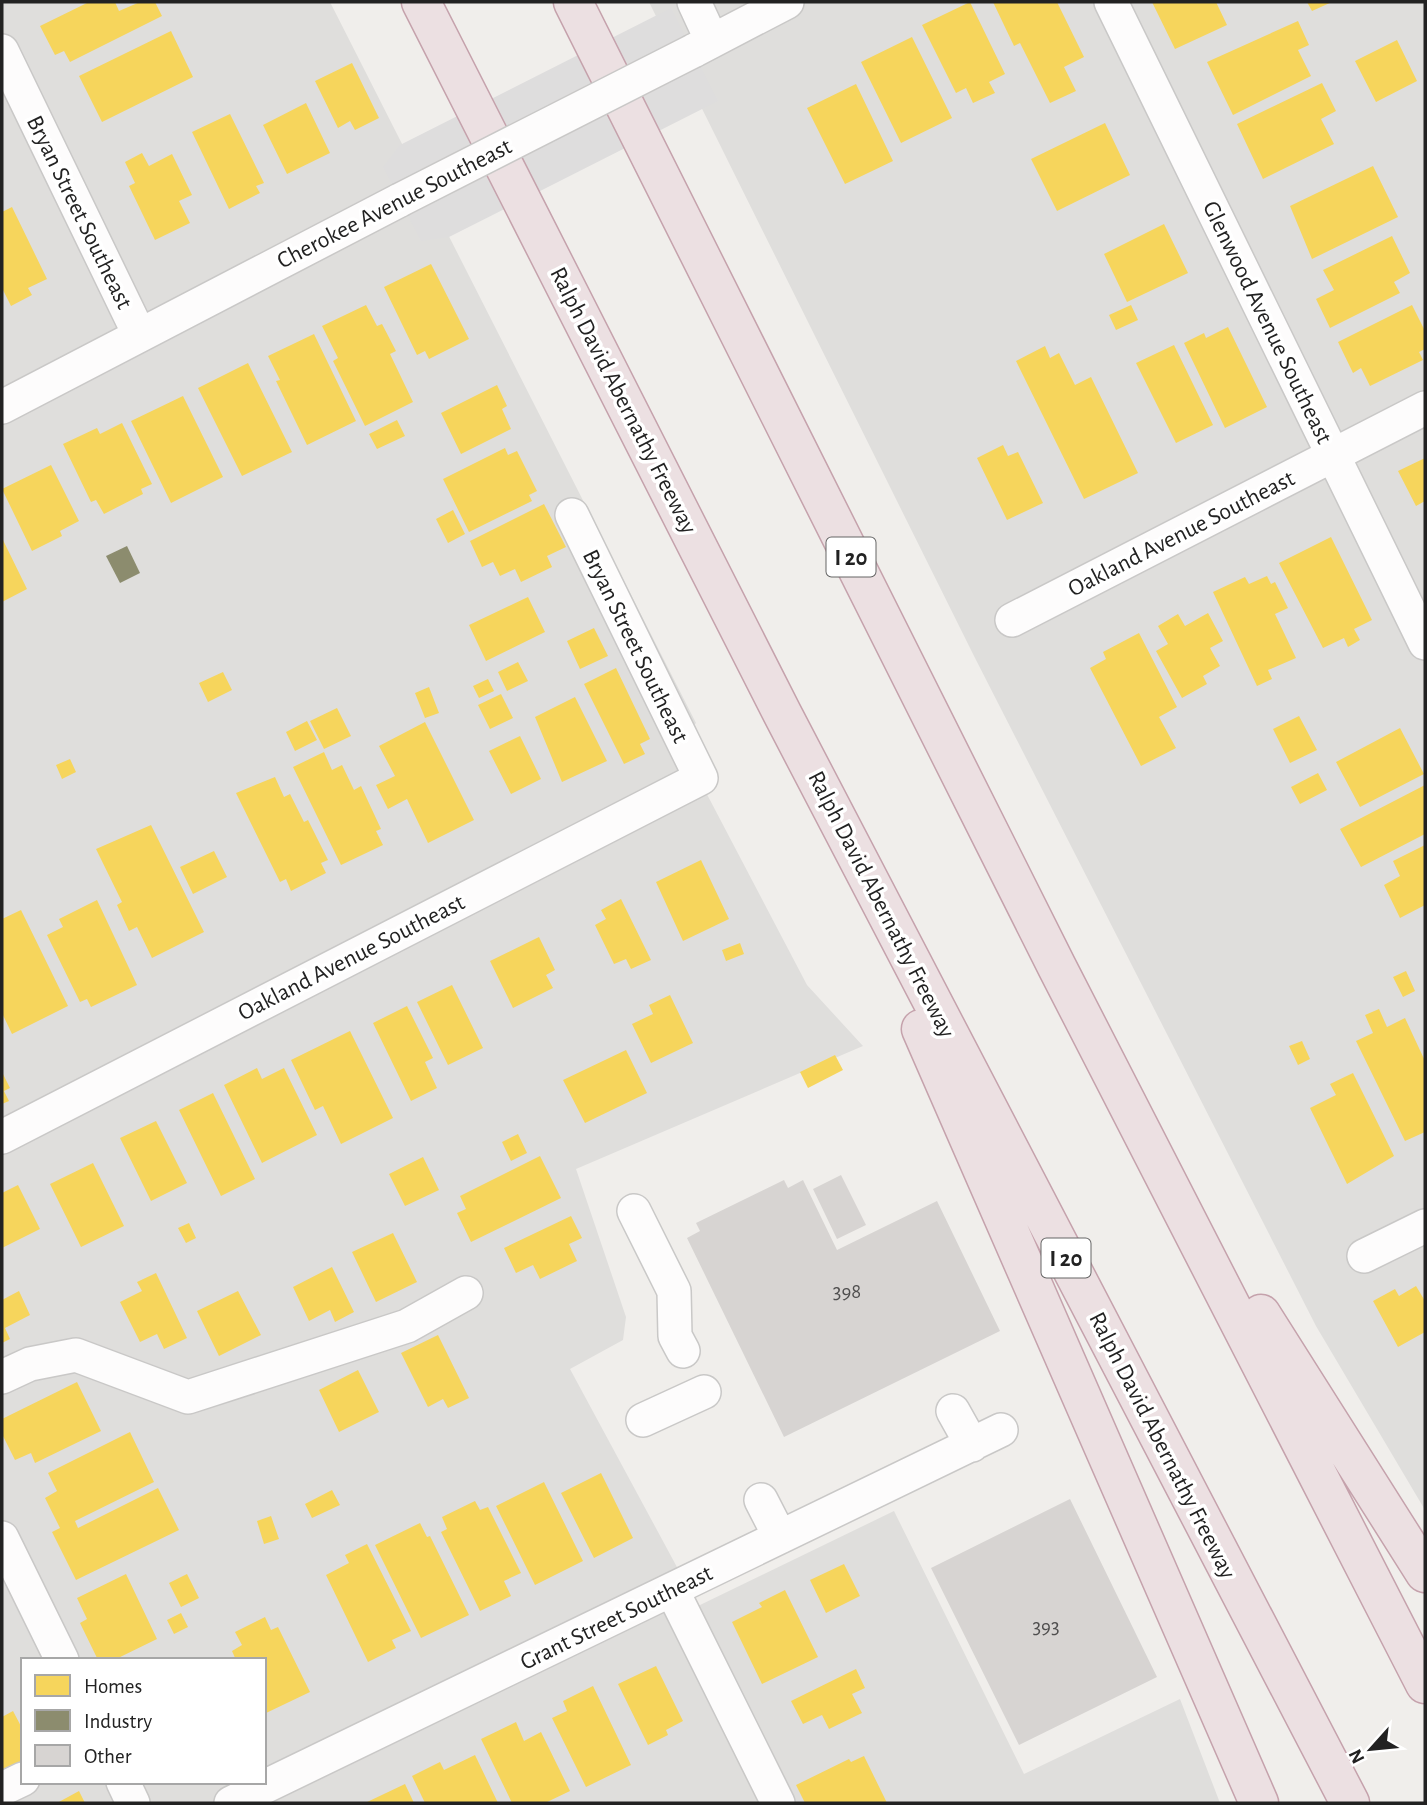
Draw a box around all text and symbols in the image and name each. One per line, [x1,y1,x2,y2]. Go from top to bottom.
street label: Bryan Street Southeast [22,112,136,313]
street label: Cherokee Avenue Southeast [273,134,516,274]
street label: Glenwood Avenue Southeast [1198,197,1336,448]
street label: Ralph David Abernathy Freeway [545,263,701,538]
street label: Oakland Avenue Southeast [1064,466,1299,601]
road number: I 20 [826,538,876,576]
street label: Bryan Street Southeast [578,546,692,747]
street label: Ralph David Abernathy Freeway [803,767,959,1042]
street label: Oakland Avenue Southeast [234,890,469,1025]
road number: I 20 [1042,1238,1090,1278]
house number: 398 [833,1281,861,1302]
street label: Ralph David Abernathy Freeway [1084,1308,1240,1583]
street label: Grant Street Southeast [517,1561,717,1675]
house number: 393 [1032,1616,1060,1637]
legend [21,1658,266,1784]
text: Homes [84,1676,142,1697]
text: Industry [84,1711,152,1732]
north arrow [1336,1714,1406,1784]
text: Other [84,1746,132,1767]
text: N [1346,1746,1369,1766]

